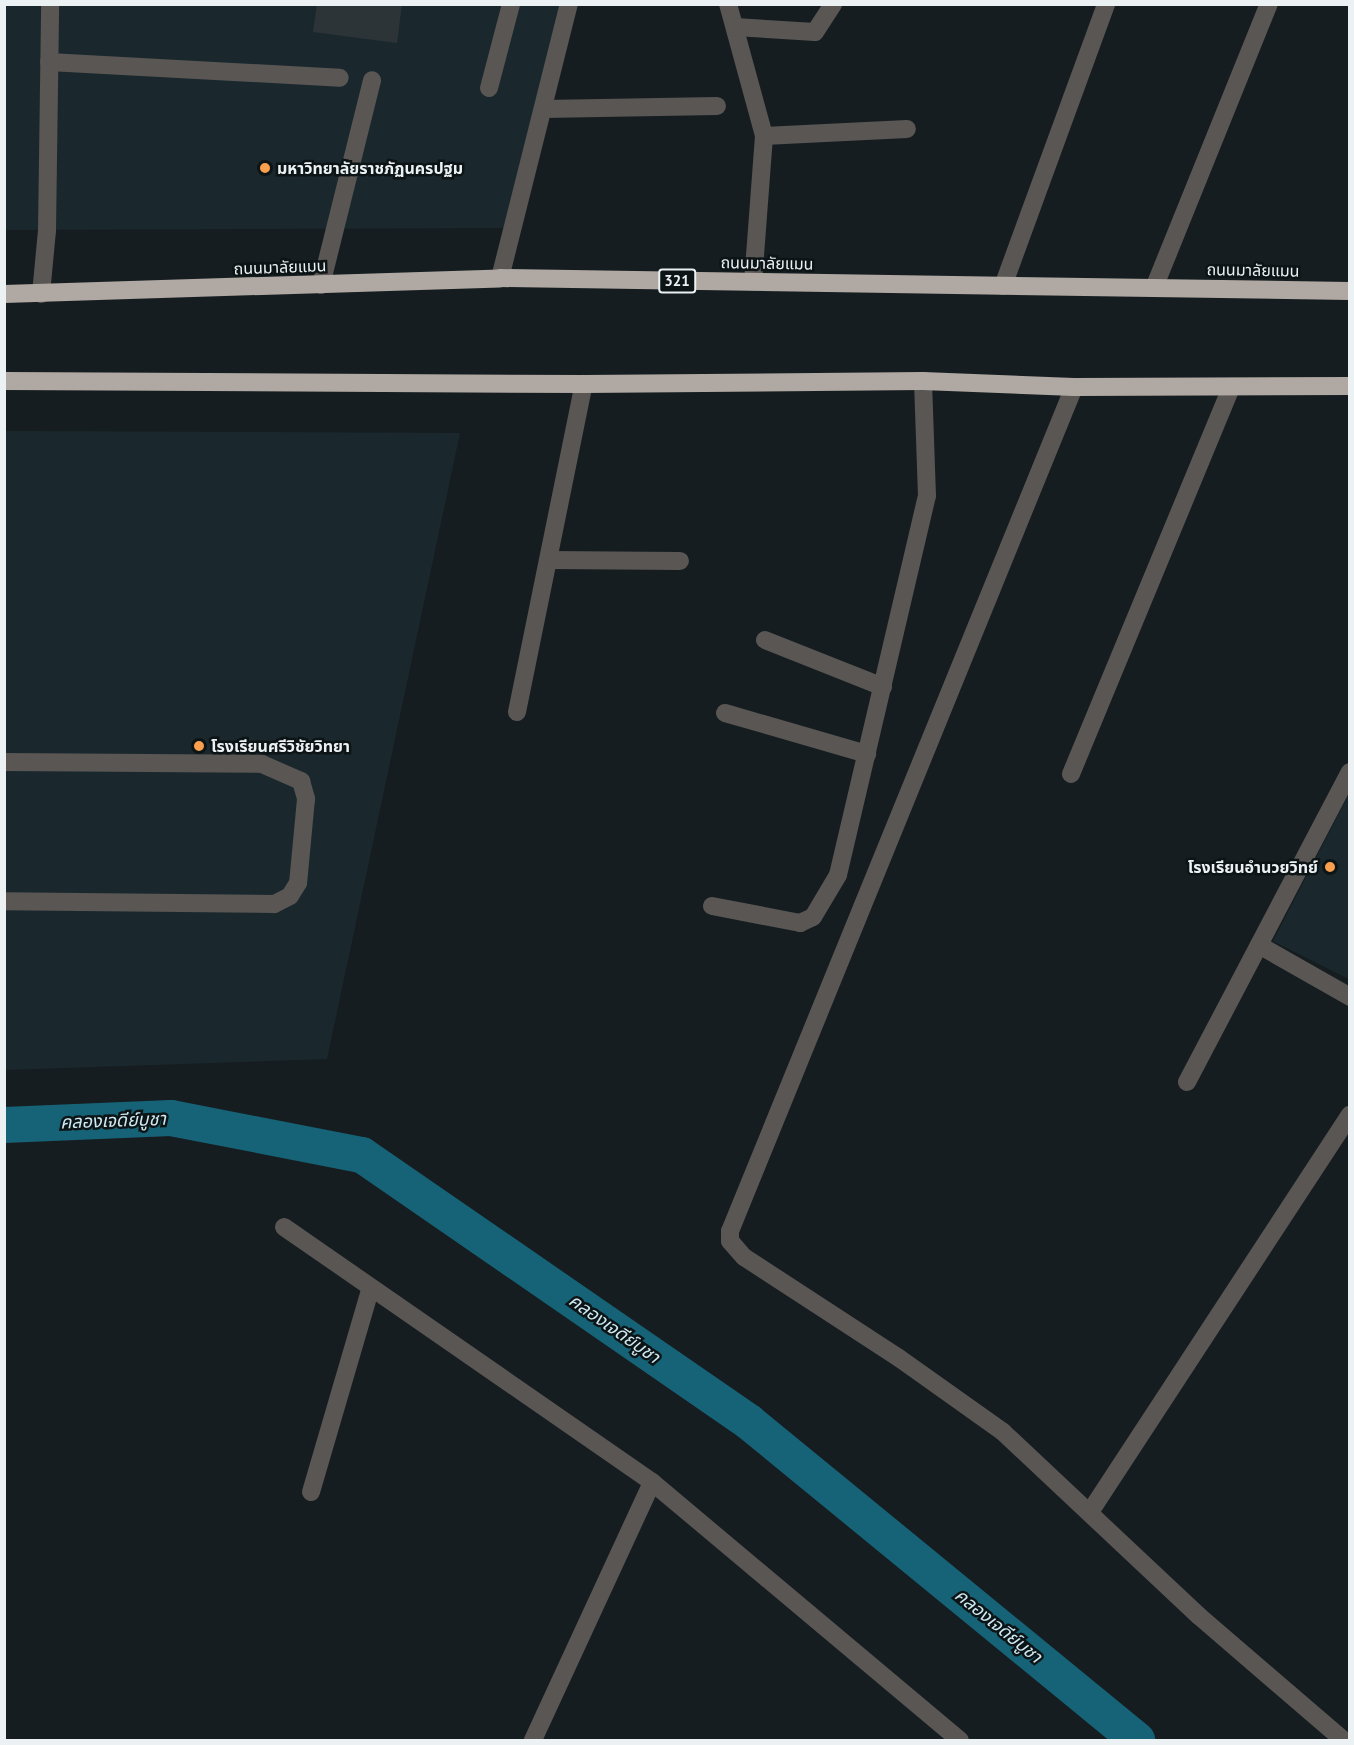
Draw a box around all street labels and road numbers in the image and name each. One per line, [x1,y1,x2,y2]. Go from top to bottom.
street label: ถนนมาลัยแมน [720,253,814,273]
street label: ถนนมาลัยแมน [233,256,327,278]
street label: ถนนมาลัยแมน [1206,260,1300,280]
road number: 321 [658,269,696,293]

